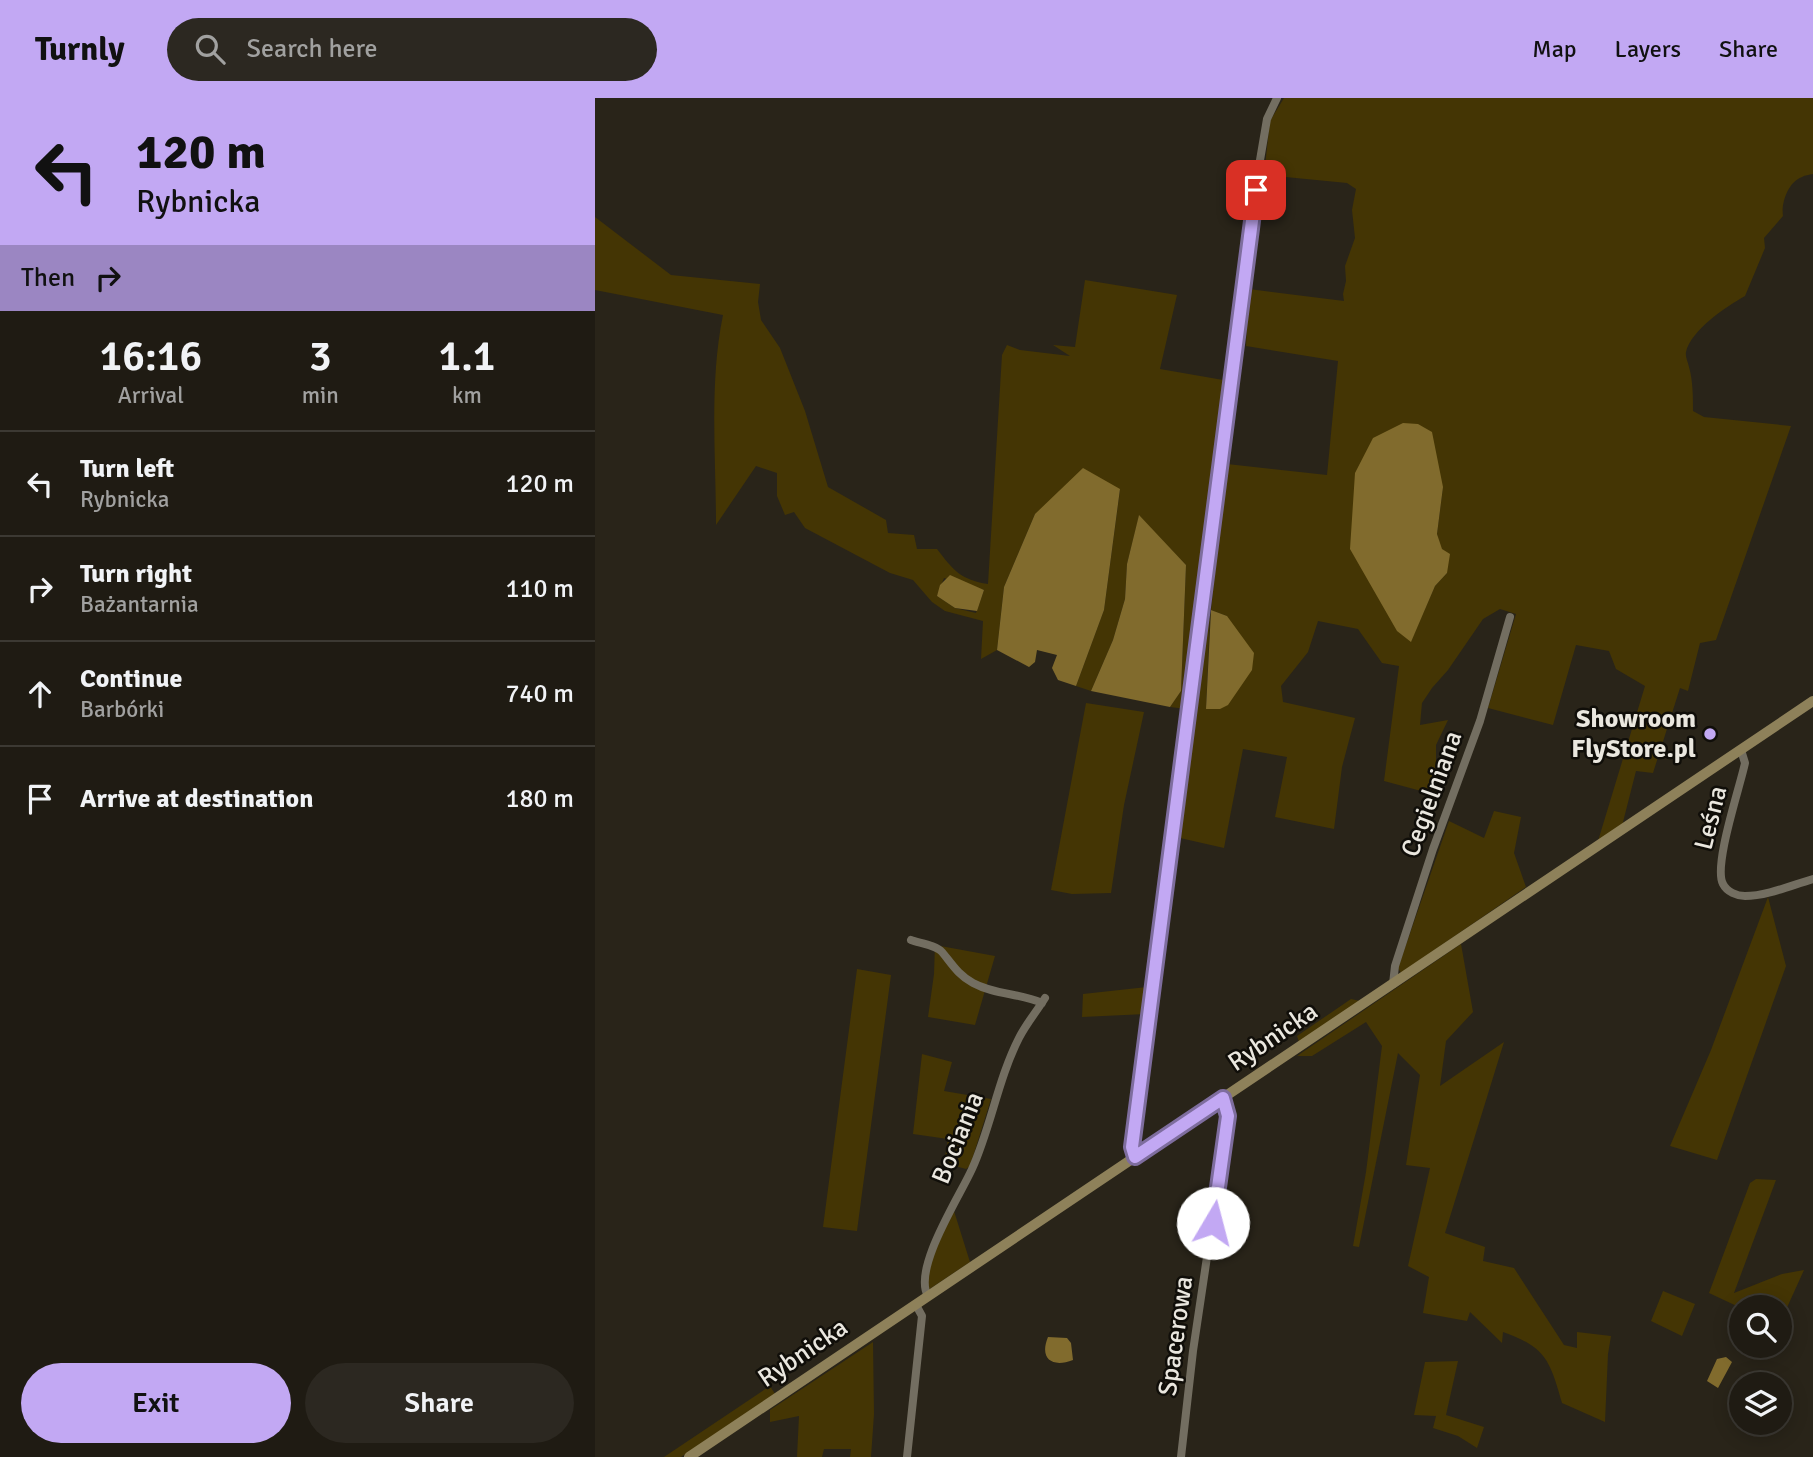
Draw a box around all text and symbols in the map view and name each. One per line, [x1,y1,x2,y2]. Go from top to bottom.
search box [167,18,657,81]
text: Turnly [35,29,125,70]
icon: search [191,30,229,68]
text: Search here [247,33,378,65]
text: Map [1532,34,1577,64]
text: Layers [1615,34,1681,64]
text: Share [1719,34,1778,64]
text: 120 m [136,122,266,182]
icon: left [21,126,112,217]
pin [1226,160,1286,220]
icon: arrive [1237,171,1275,209]
text: Rybnicka [136,182,261,221]
icon: right [89,259,127,297]
text: Then [21,262,75,294]
text: 16:16 [100,331,202,382]
text: 3 [309,331,332,382]
text: 1.1 [438,331,495,382]
text: Arrival [118,381,184,410]
text: min [302,381,339,410]
text: km [452,381,482,410]
text: Turn left [80,453,174,485]
icon: left [21,465,59,503]
text: 120 m [505,468,574,500]
text: Rybnicka [80,485,170,514]
text: Turn right [80,558,192,590]
icon: right [21,570,59,608]
text: 110 m [505,573,574,605]
text: Bażantarnia [80,590,199,619]
text: Continue [80,663,182,695]
icon: ahead [21,675,59,713]
text: 740 m [505,678,574,710]
text: Barbórki [80,695,164,724]
place label: Showroom FlyStore.pl [1571,703,1696,765]
marker: Showroom FlyStore.pl [1702,726,1718,742]
street label: Cegielniana [1394,727,1470,861]
icon: arrive [21,780,59,818]
text: Arrive at destination [80,783,313,815]
text: 180 m [505,783,574,815]
street label: Leśna [1688,783,1734,853]
street label: Rybnicka [1222,995,1324,1079]
street label: Bociania [925,1087,991,1189]
position arrow [1176,1186,1250,1260]
street label: Spacerowa [1152,1274,1200,1398]
map controls [1729,1295,1792,1435]
button: search [1729,1295,1792,1358]
street label: Rybnicka [752,1311,854,1395]
button: Exit [21,1363,291,1443]
button: Share [305,1363,574,1443]
button: layers [1729,1372,1792,1435]

